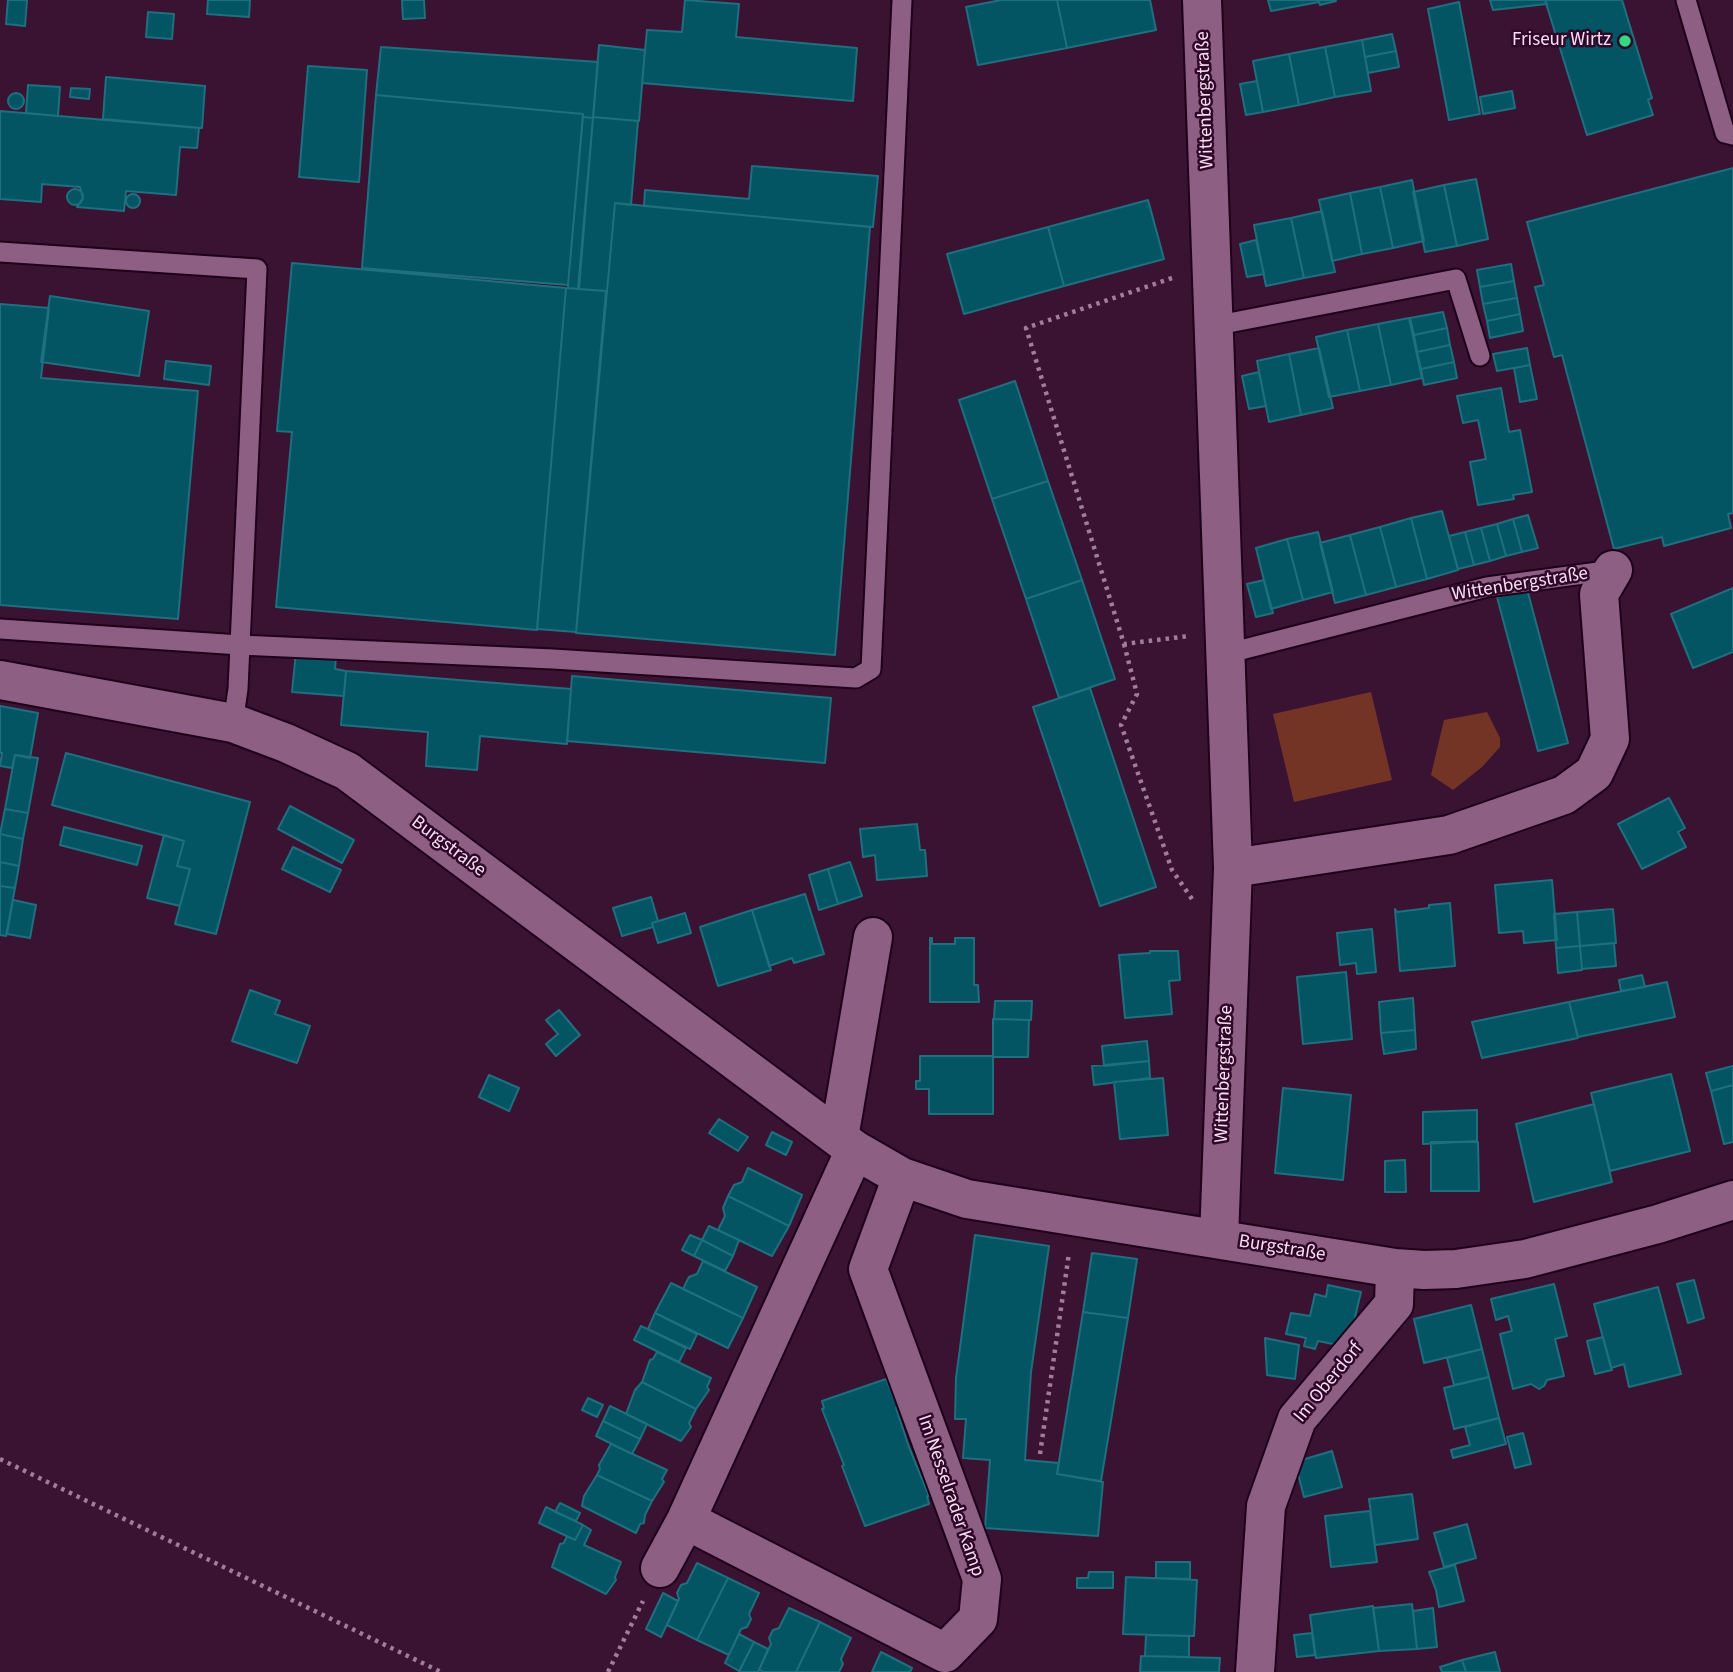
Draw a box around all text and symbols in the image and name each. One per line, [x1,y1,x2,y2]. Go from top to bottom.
place label: Friseur Wirtz [1512,30,1611,52]
street label: Wittenbergstraße [1192,31,1220,169]
marker: Friseur Wirtz [1617,33,1633,49]
street label: Wittenbergstraße [1450,563,1590,607]
street label: Burgstraße [406,812,490,882]
street label: Wittenbergstraße [1211,1005,1239,1143]
street label: Burgstraße [1237,1231,1327,1267]
street label: Im Oberdorf [1290,1338,1368,1428]
street label: Im Nesselrader Kamp [912,1412,988,1580]

